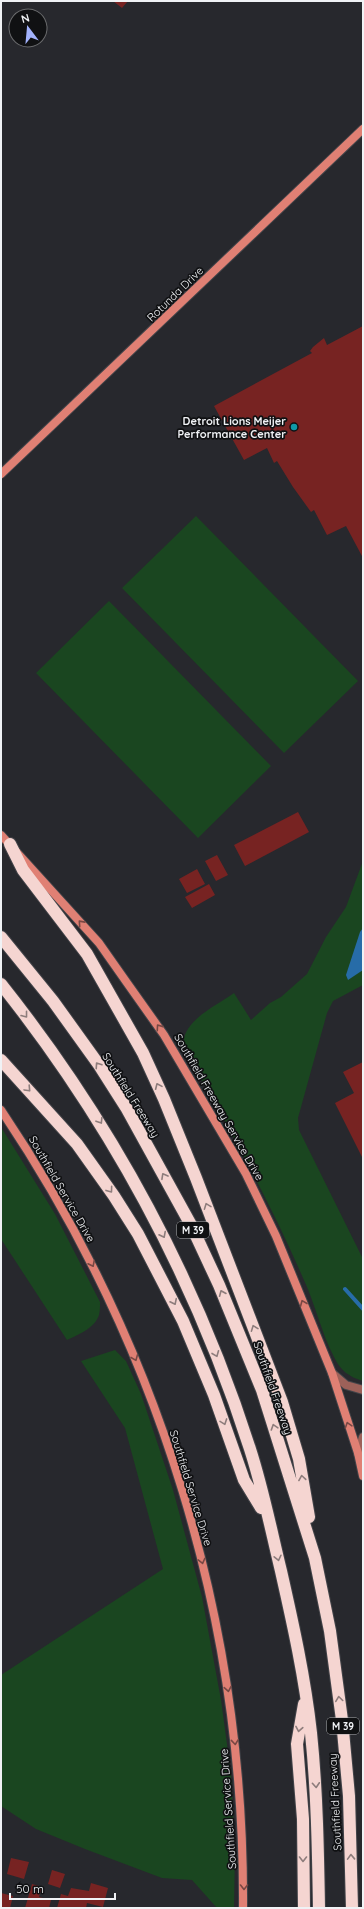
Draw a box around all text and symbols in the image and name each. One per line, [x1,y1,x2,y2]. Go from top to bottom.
north arrow [8,8,48,48]
text: N [19,11,31,26]
street label: Rotunda Drive [144,264,206,324]
place label: Detroit Lions Meijer Performance Center [178,414,286,441]
marker: Detroit Lions Meijer Performance Center [289,422,299,432]
one-way arrow [79,921,86,928]
one-way arrow [21,1010,28,1017]
one-way arrow [157,1025,164,1032]
street label: Southfield Freeway Service Drive [171,1031,267,1183]
street label: Southfield Freeway [99,1050,163,1140]
one-way arrow [96,1062,103,1069]
one-way arrow [155,1083,163,1090]
one-way arrow [23,1084,30,1092]
one-way arrow [95,1117,102,1124]
street label: Southfield Service Drive [26,1133,98,1245]
one-way arrow [162,1173,169,1180]
one-way arrow [105,1185,112,1192]
one-way arrow [204,1203,212,1210]
road number: M 39 [177,1222,209,1238]
one-way arrow [158,1230,166,1238]
one-way arrow [87,1259,95,1267]
one-way arrow [219,1289,227,1296]
one-way arrow [169,1298,177,1306]
one-way arrow [300,1300,308,1307]
one-way arrow [250,1324,258,1331]
street label: Southfield Freeway [251,1340,295,1436]
one-way arrow [211,1350,219,1357]
one-way arrow [130,1354,138,1362]
one-way arrow [219,1419,227,1426]
one-way arrow [345,1422,353,1429]
one-way arrow [270,1424,278,1431]
street label: Southfield Service Drive [167,1428,215,1548]
one-way arrow [299,1475,307,1481]
one-way arrow [273,1555,281,1562]
one-way arrow [197,1558,206,1565]
one-way arrow [223,1686,232,1692]
one-way arrow [335,1696,344,1702]
road number: M 39 [327,1718,359,1734]
one-way arrow [295,1726,304,1732]
one-way arrow [230,1739,239,1745]
street label: Southfield Service Drive [217,1748,239,1870]
street label: Southfield Freeway [325,1753,345,1851]
one-way arrow [311,1782,320,1788]
one-way arrow [347,1854,355,1860]
one-way arrow [299,1856,307,1862]
scale bar [10,1875,115,1901]
text: 50 m [16,1881,44,1896]
one-way arrow [240,1884,248,1890]

